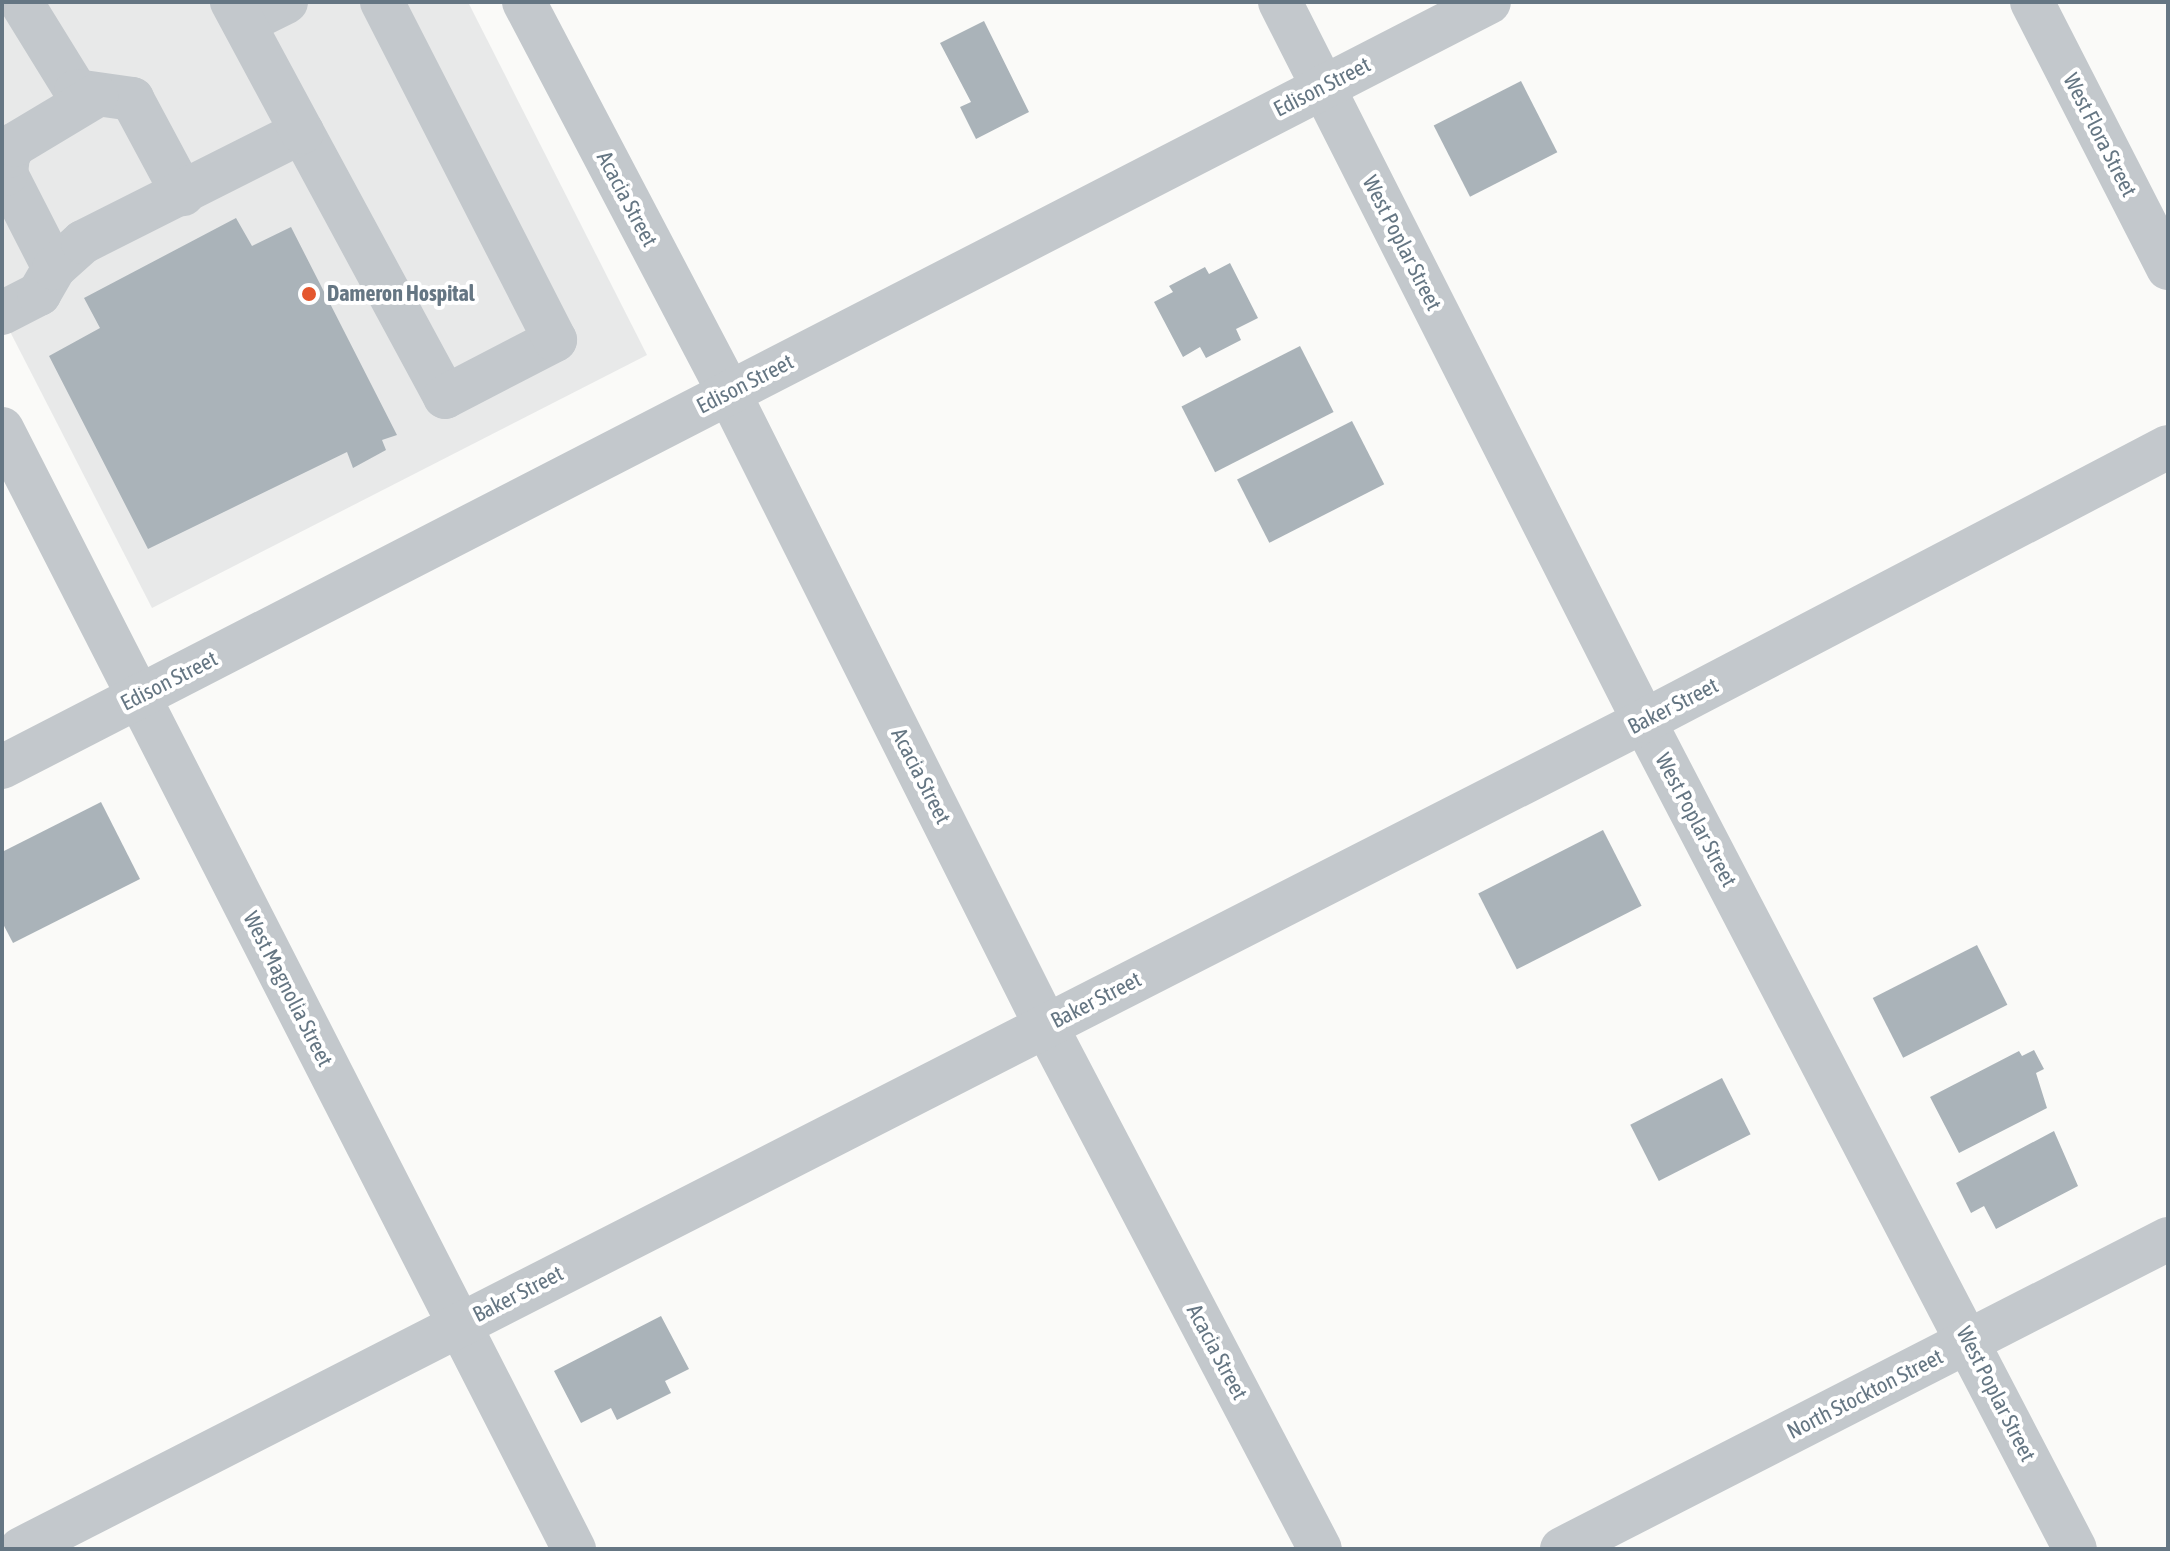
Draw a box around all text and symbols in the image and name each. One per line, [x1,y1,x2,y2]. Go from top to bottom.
street label: Edison Street [1269,51,1375,123]
street label: West Flora Street [2058,69,2142,201]
street label: Acacia Street [591,147,663,251]
street label: West Poplar Street [1357,171,1447,315]
place label: Dameron Hospital [327,281,475,307]
marker: Dameron Hospital [298,283,320,305]
street label: Edison Street [692,348,798,420]
street label: Edison Street [116,645,222,717]
street label: Baker Street [1624,672,1722,740]
street label: Acacia Street [886,724,956,828]
street label: West Poplar Street [1650,749,1742,891]
street label: West Magnolia Street [238,907,338,1071]
street label: Baker Street [1047,966,1145,1034]
street label: Baker Street [469,1260,567,1328]
street label: Acacia Street [1181,1300,1253,1404]
street label: West Poplar Street [1951,1322,2041,1466]
street label: North Stockton Street [1783,1343,1947,1445]

